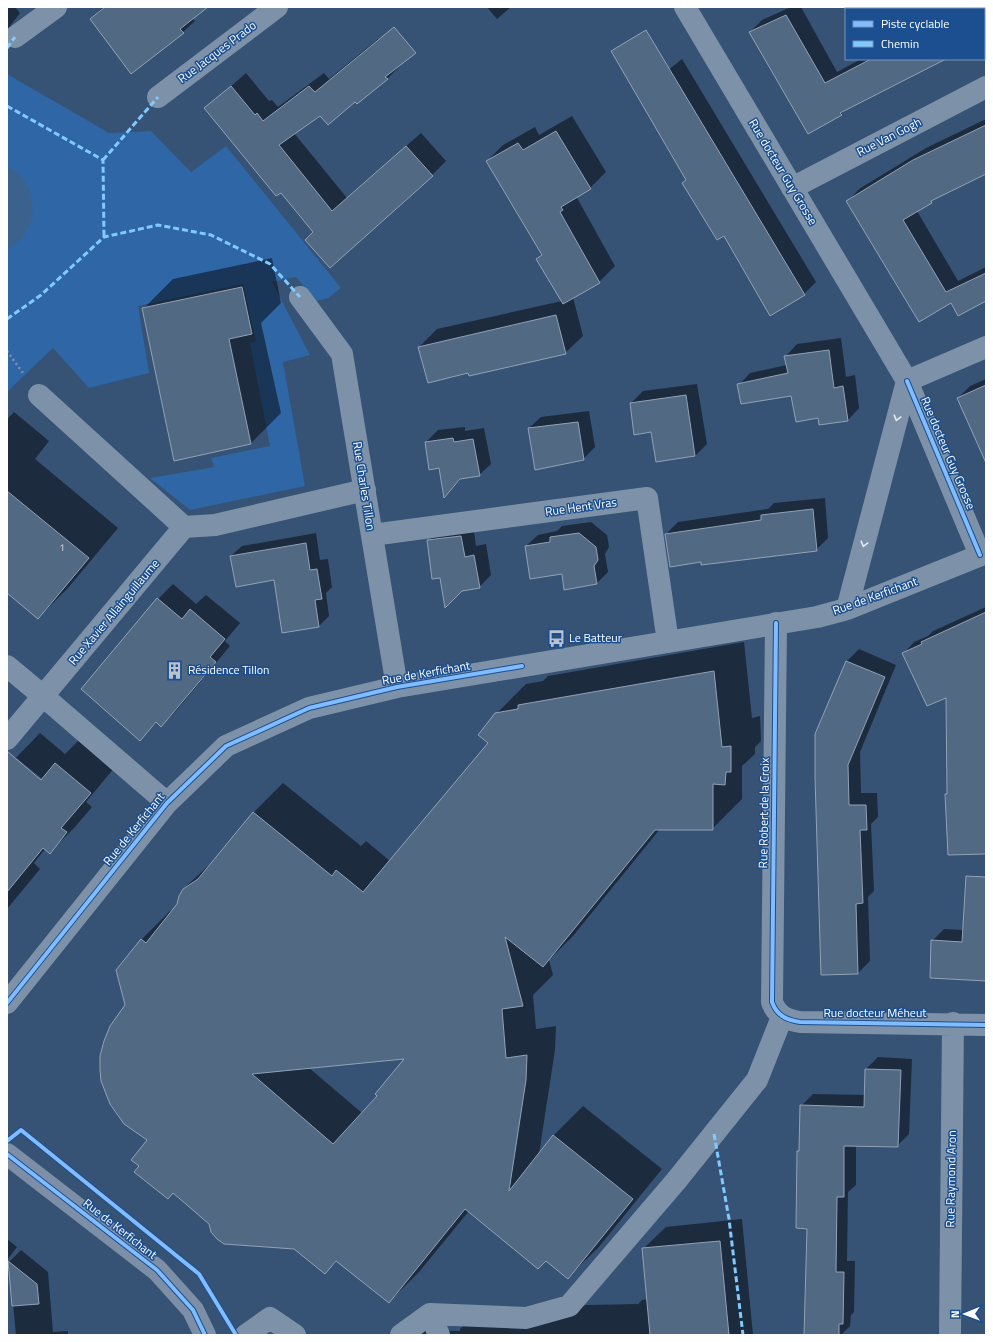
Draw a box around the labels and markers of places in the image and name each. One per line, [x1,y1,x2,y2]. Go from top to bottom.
bus stop icon: Le Batteur [546,628,566,648]
place label: Le Batteur [569,628,622,647]
building icon: Résidence Tillon [165,660,185,680]
place label: Résidence Tillon [188,660,270,679]

